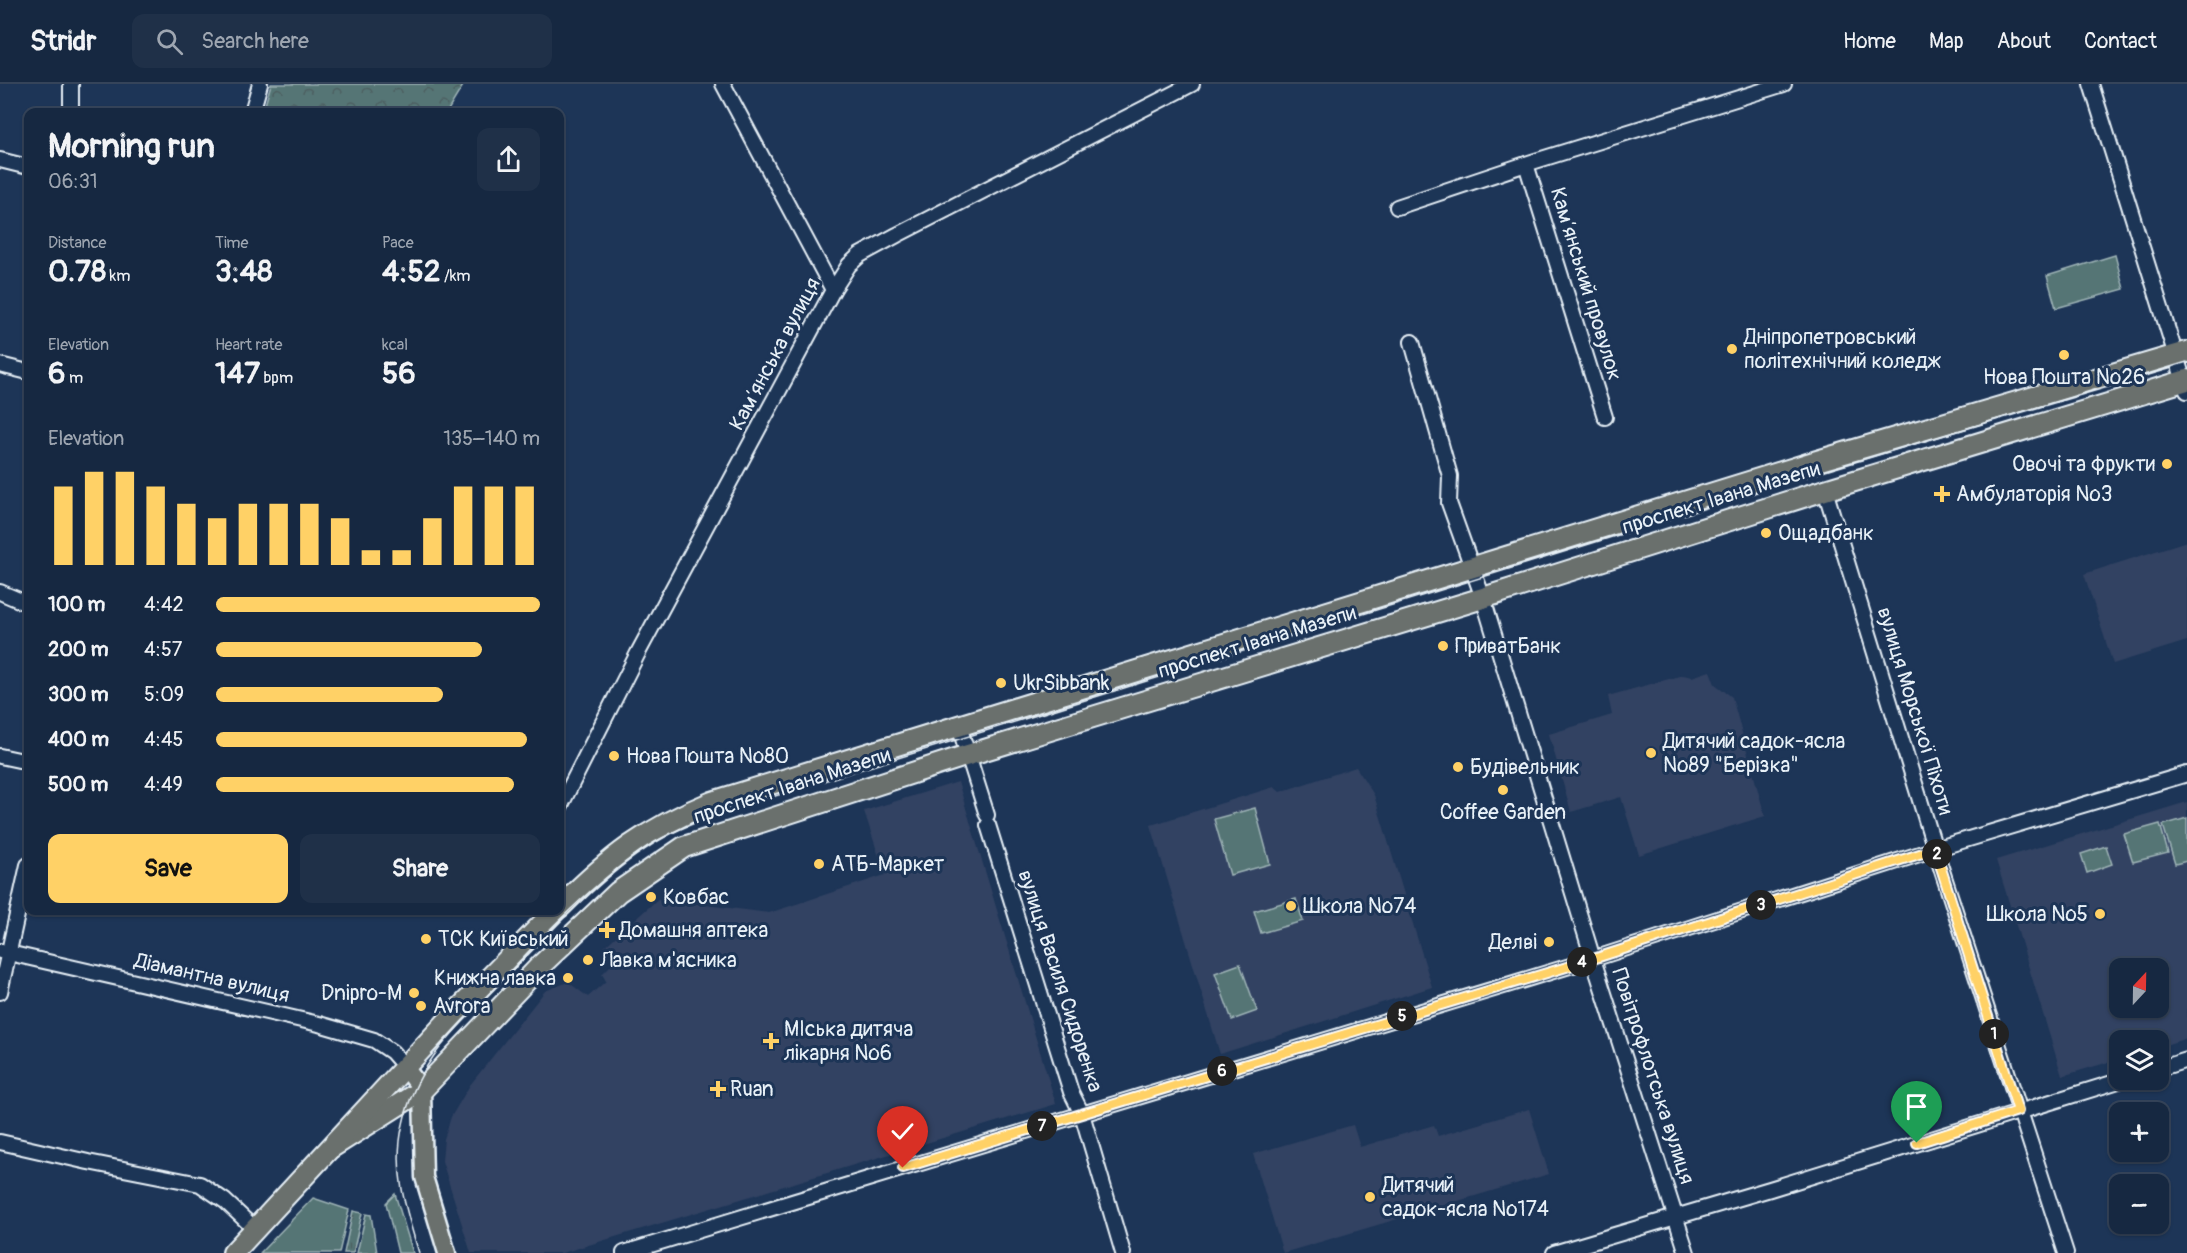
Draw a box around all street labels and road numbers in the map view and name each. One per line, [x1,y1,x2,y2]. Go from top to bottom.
street label: Камʼянський провулок [1544,184,1628,384]
street label: Камʼянська вулиця [723,273,827,435]
street label: проспект Івана Мазепи [1619,455,1823,541]
street label: проспект Івана Мазепи [1155,599,1359,685]
street label: вулиця Морської Піхоти [1871,604,1959,818]
street label: проспект Івана Мазепи [690,741,894,831]
street label: вулиця Василя Сидоренка [1011,867,1109,1095]
street label: Діамантна вулиця [131,947,292,1009]
street label: Повітрофлотська вулиця [1605,965,1701,1187]

